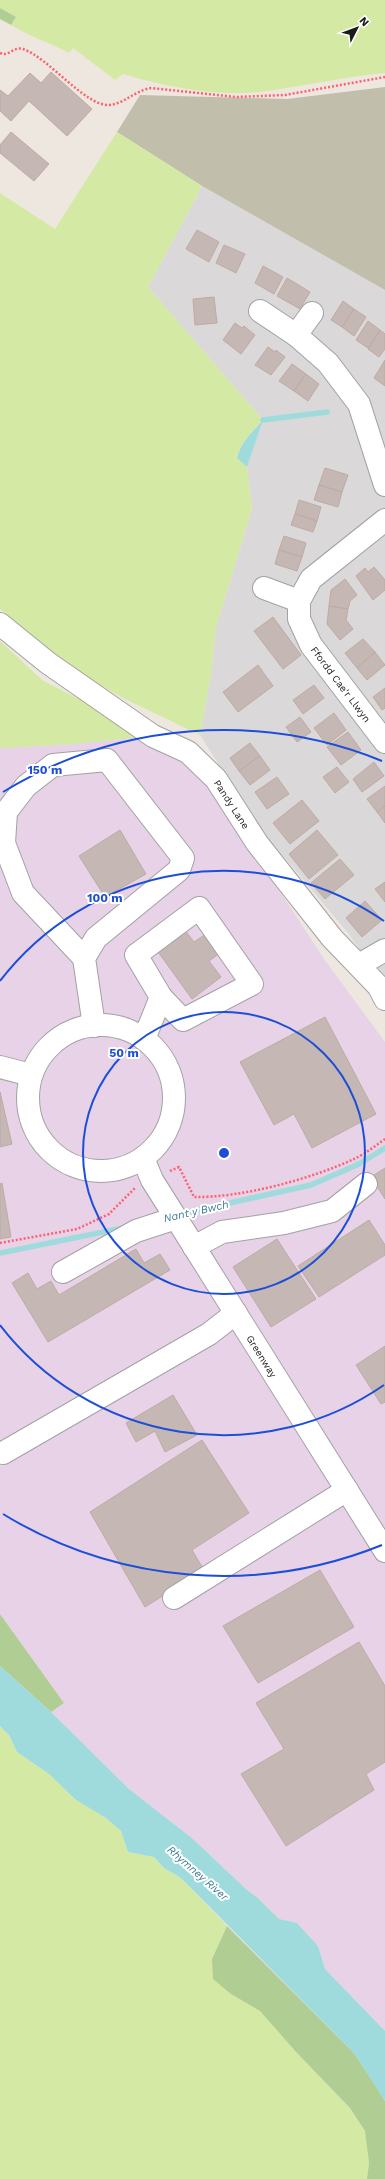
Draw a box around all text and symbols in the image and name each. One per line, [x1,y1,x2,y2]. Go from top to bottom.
north arrow [337,8,377,48]
text: N [357,14,372,29]
street label: Ffordd Cae'r Llwyn [309,644,373,724]
text: 150 m [28,763,62,777]
street label: Pandy Lane [212,778,252,831]
text: 100 m [87,891,123,905]
text: 50 m [109,1046,139,1060]
centre of rings [217,1146,231,1160]
water label: Nant y Bwch [162,1198,230,1225]
street label: Greenway [244,1333,279,1380]
water label: Rhymney River [164,1843,231,1904]

